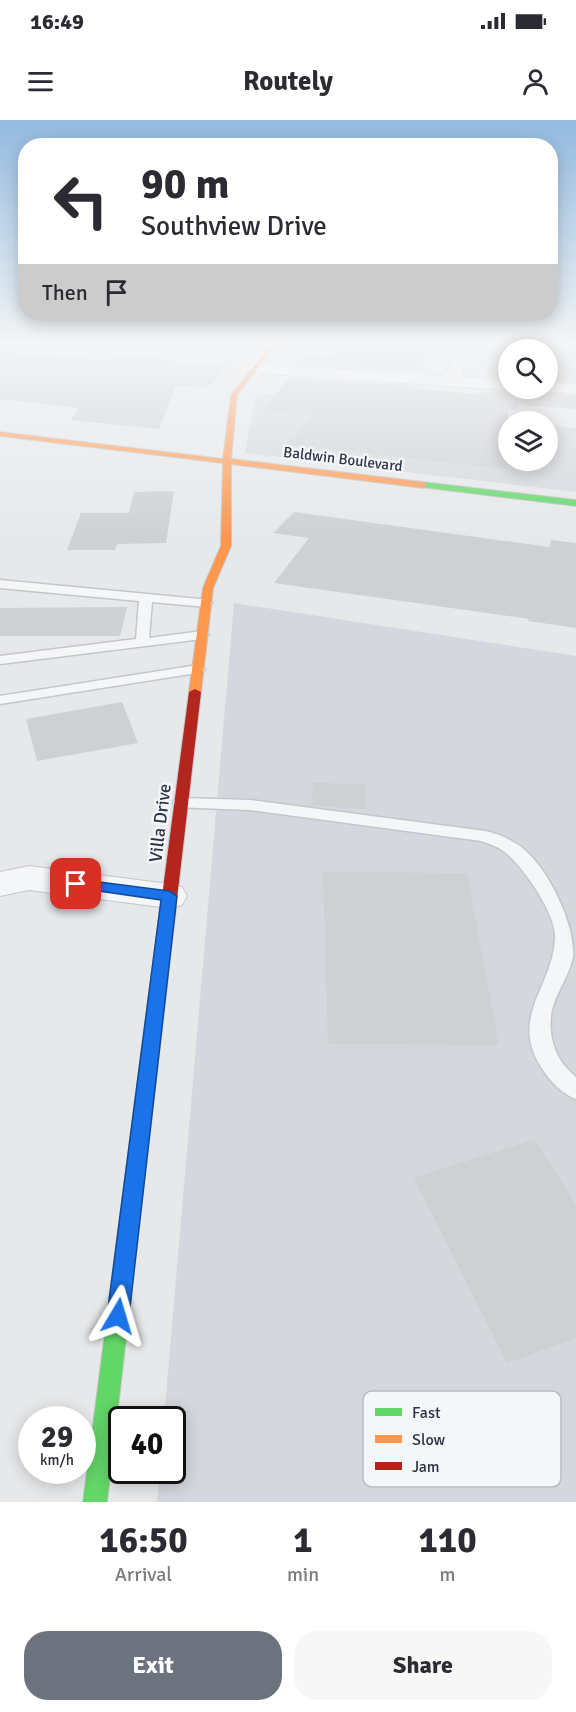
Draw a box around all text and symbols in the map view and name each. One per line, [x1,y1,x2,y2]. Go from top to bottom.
text: 16:49 [30,8,84,35]
icon: menu [24,65,57,98]
text: Routely [243,65,333,98]
icon: person [519,65,552,98]
text: 90 m [141,159,230,210]
icon: left [42,162,120,240]
text: Southview Drive [141,210,327,243]
icon: arrive [100,276,133,309]
text: Then [42,279,88,306]
map controls [498,339,558,471]
button: search [498,339,558,399]
button: layers [498,411,558,471]
street label: Baldwin Boulevard [282,443,404,475]
street label: Villa Drive [144,782,176,864]
pin [50,858,101,909]
icon: arrive [59,867,92,900]
position arrow [86,1284,150,1348]
legend [363,1391,561,1487]
text: Fast [412,1403,441,1423]
speed limit sign: 40 [108,1406,186,1484]
text: 29 [41,1419,73,1456]
text: Slow [412,1430,446,1450]
text: km/h [40,1451,74,1469]
text: Jam [412,1457,440,1477]
text: 16:50 [99,1518,188,1563]
text: 1 [293,1518,313,1563]
text: 110 [418,1518,477,1563]
text: Arrival [115,1562,172,1587]
text: min [287,1562,319,1587]
text: m [440,1562,456,1587]
button: Exit [24,1631,282,1700]
button: Share [294,1631,552,1700]

